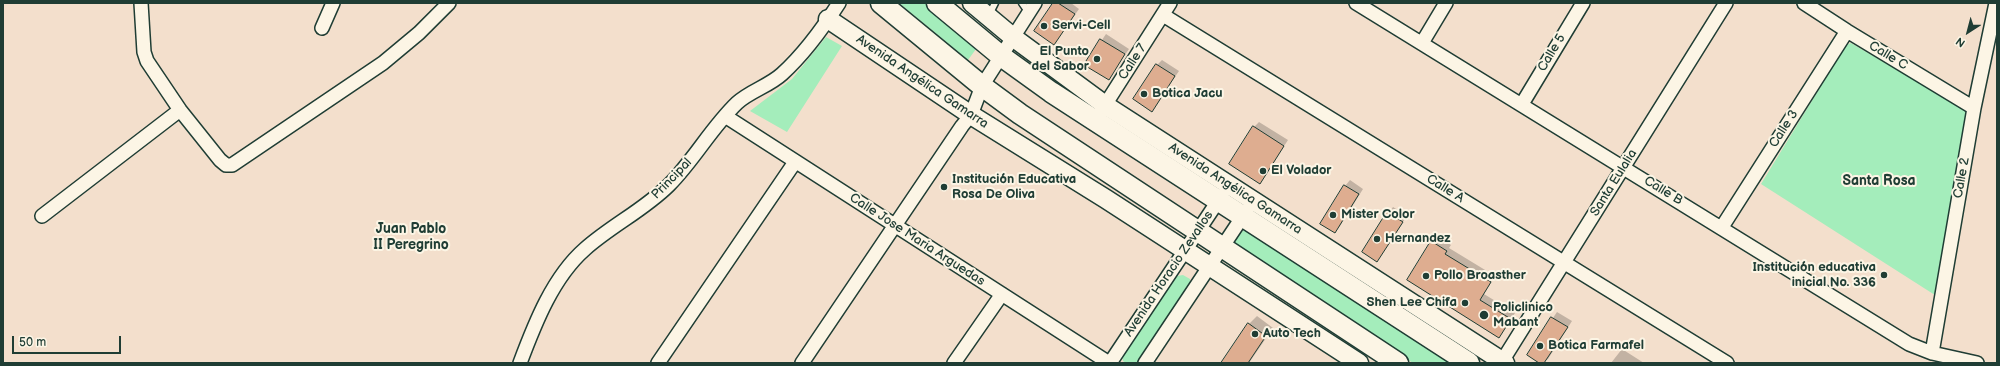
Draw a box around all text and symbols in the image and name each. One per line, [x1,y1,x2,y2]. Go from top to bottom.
north arrow [1948,12,1988,52]
place label: Servi-Cell [1052,18,1110,34]
marker: Servi-Cell [1039,21,1049,31]
street label: Calle 5 [1535,31,1569,75]
street label: Avenida Angélica Gamarra [853,32,991,132]
text: N [1953,34,1968,50]
street label: Calle C [1866,38,1910,74]
street label: Calle 7 [1116,41,1150,83]
place label: El Punto del Sabor [1032,44,1089,75]
marker: El Punto del Sabor [1092,54,1102,64]
place label: Botica Jacu [1152,86,1223,102]
marker: Botica Jacu [1139,89,1149,99]
street label: Calle 3 [1766,107,1802,151]
street label: Avenida Angélica Gamarra [1165,140,1305,238]
street label: Santa Eulalia [1587,147,1641,219]
street label: Principal [649,155,695,203]
street label: Calle 2 [1951,156,1973,200]
place label: El Volador [1271,163,1332,179]
marker: El Volador [1258,166,1268,176]
street label: Calle A [1423,171,1467,207]
place label: Institución Educativa Rosa De Oliva [952,172,1076,203]
street label: Calle B [1641,173,1685,209]
district label: Santa Rosa [1842,173,1916,189]
marker: Institución Educativa Rosa De Oliva [939,182,949,192]
street label: Calle Jose Maria Arguedas [846,190,988,290]
place label: Mister Color [1341,207,1415,223]
street label: Avenida Horacio Zevallos [1121,208,1217,340]
marker: Mister Color [1328,210,1338,220]
district label: Juan Pablo II Peregrino [373,221,449,254]
place label: Hernandez [1385,231,1451,247]
marker: Hernandez [1372,234,1382,244]
place label: Institución educativa inicial No. 336 [1752,260,1876,291]
place label: Pollo Broasther [1434,268,1526,284]
marker: Institución educativa inicial No. 336 [1879,270,1889,280]
marker: Pollo Broasther [1421,271,1431,281]
place label: Shen Lee Chifa [1367,295,1457,311]
marker: Shen Lee Chifa [1460,298,1470,308]
place label: Policlinico Mabant [1493,300,1553,331]
marker: Policlinico Mabant [1478,309,1490,321]
place label: Auto Tech [1263,326,1321,342]
scale bar [14,328,123,354]
marker: Auto Tech [1250,329,1260,339]
text: 50 m [19,335,46,350]
place label: Botica Farmafel [1548,338,1644,354]
marker: Botica Farmafel [1535,341,1545,351]

